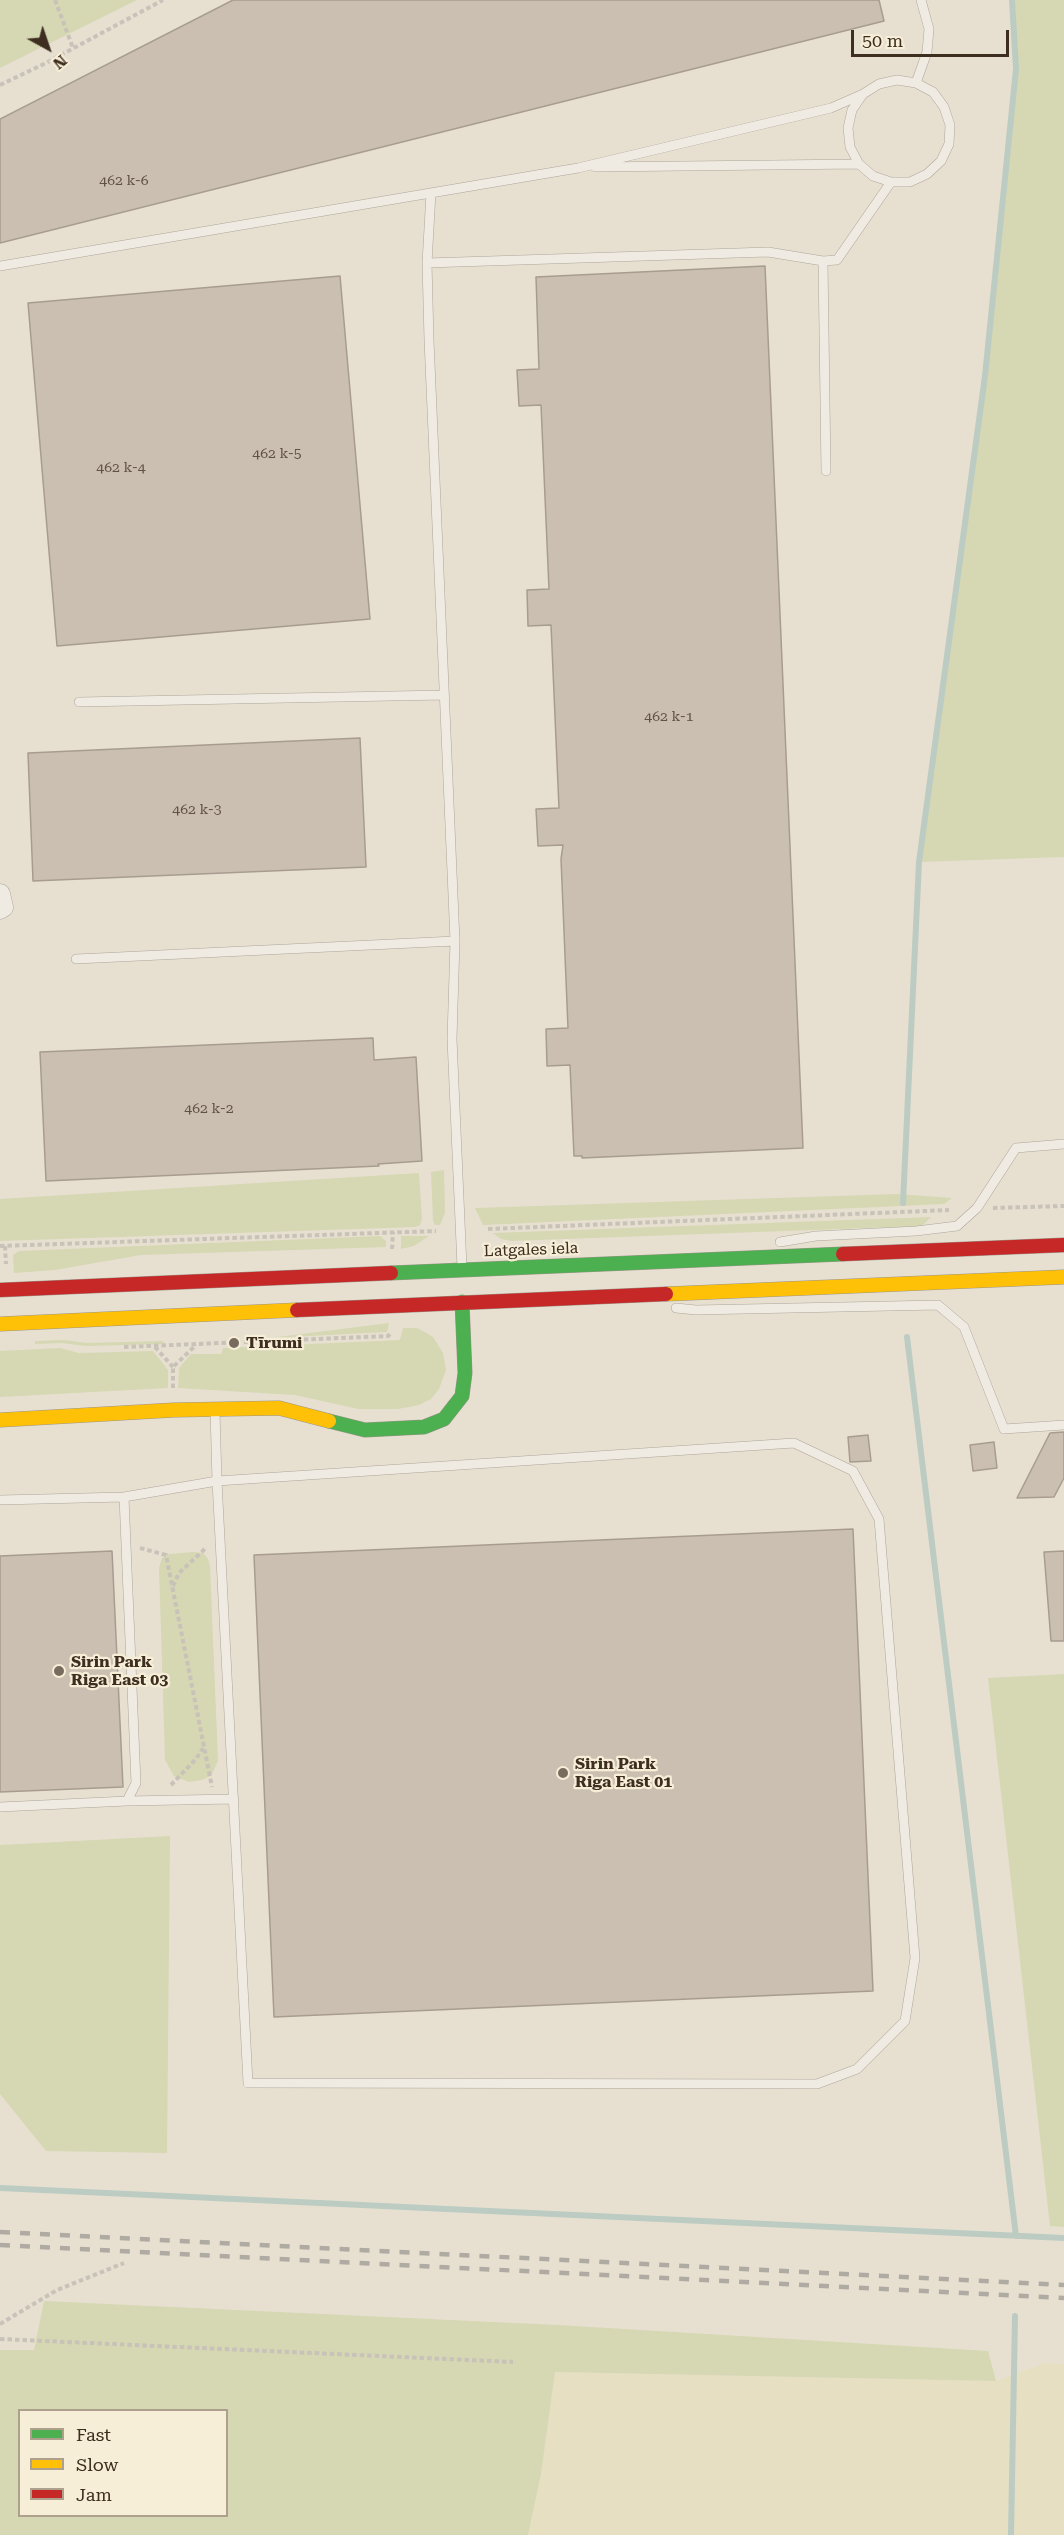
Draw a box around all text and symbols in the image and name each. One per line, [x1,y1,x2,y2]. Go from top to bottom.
north arrow [18,18,78,78]
scale bar [854,18,1012,56]
text: 50 m [862,30,903,51]
text: N [49,51,71,73]
house number: 462 k-6 [99,173,149,189]
house number: 462 k-5 [252,446,302,462]
house number: 462 k-4 [96,460,146,476]
house number: 462 k-1 [644,709,694,725]
house number: 462 k-3 [172,802,222,818]
house number: 462 k-2 [184,1101,234,1117]
street label: Latgales iela [483,1239,579,1261]
place label: Tīrumi [246,1333,302,1353]
marker: Tīrumi [227,1336,241,1350]
place label: Sirin Park Riga East 03 [71,1652,168,1690]
marker: Sirin Park Riga East 03 [52,1664,66,1678]
place label: Sirin Park Riga East 01 [575,1754,672,1792]
marker: Sirin Park Riga East 01 [556,1766,570,1780]
legend [18,2409,228,2517]
text: Fast [76,2424,111,2445]
text: Slow [76,2454,118,2475]
text: Jam [76,2484,112,2505]

